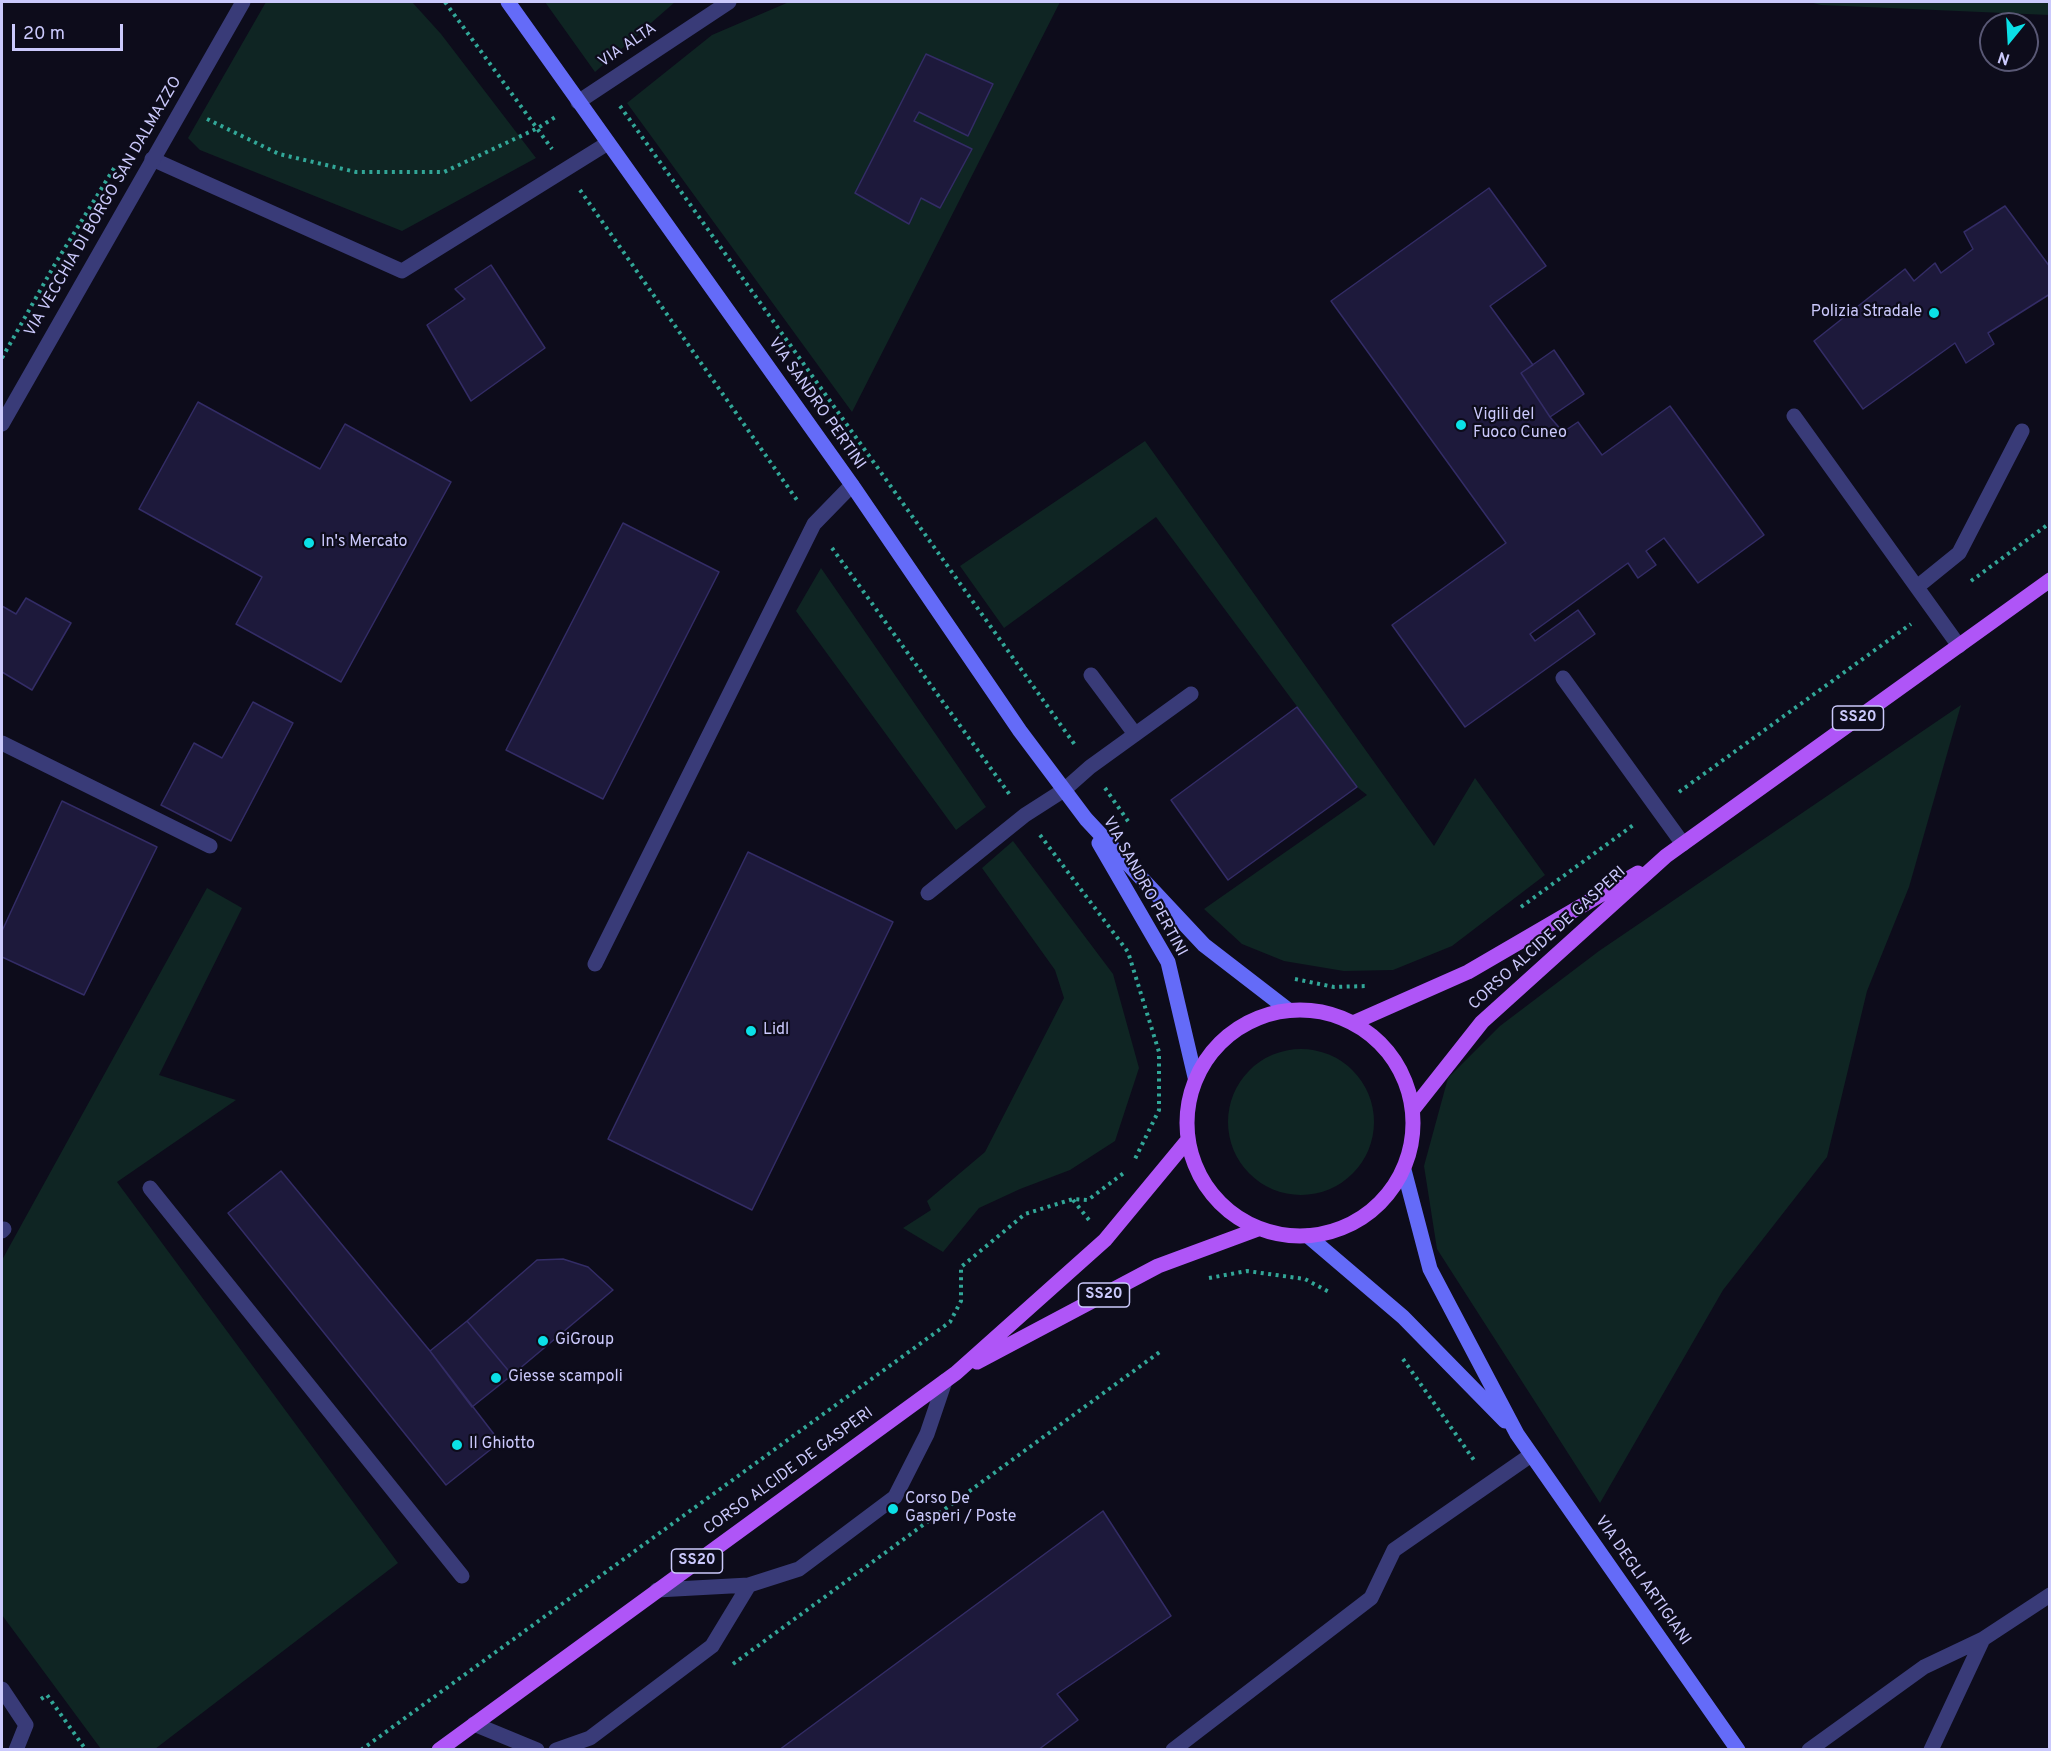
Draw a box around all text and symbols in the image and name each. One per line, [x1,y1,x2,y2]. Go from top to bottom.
scale bar [15,12,126,50]
north arrow [1979,12,2039,72]
street label: VIA ALTA [595,20,661,72]
text: 20 m [23,23,65,46]
text: N [1995,46,2013,69]
street label: VIA VECCHIA DI BORGO SAN DALMAZZO [21,73,187,341]
place label: Polizia Stradale [1811,303,1922,323]
marker: Polizia Stradale [1927,306,1941,320]
street label: VIA SANDRO PERTINI [763,334,869,474]
place label: Vigili del Fuoco Cuneo [1473,406,1567,444]
marker: Vigili del Fuoco Cuneo [1454,418,1468,432]
place label: In's Mercato [321,533,408,553]
marker: In's Mercato [302,536,316,550]
road number: SS20 [1832,706,1884,730]
street label: VIA SANDRO PERTINI [1098,814,1190,960]
street label: CORSO ALCIDE DE GASPERI [1465,863,1631,1015]
place label: Lidl [763,1021,789,1041]
marker: Lidl [744,1024,758,1038]
road number: SS20 [1078,1283,1130,1307]
place label: GiGroup [555,1331,614,1351]
marker: GiGroup [536,1334,550,1348]
place label: Giesse scampoli [508,1368,623,1388]
marker: Giesse scampoli [489,1371,503,1385]
street label: CORSO ALCIDE DE GASPERI [700,1404,878,1540]
place label: Il Ghiotto [469,1435,535,1455]
marker: Il Ghiotto [450,1438,464,1452]
place label: Corso De Gasperi / Poste [905,1490,1016,1528]
marker: Corso De Gasperi / Poste [886,1502,900,1516]
street label: VIA DEGLI ARTIGIANI [1590,1513,1694,1649]
road number: SS20 [672,1549,722,1573]

